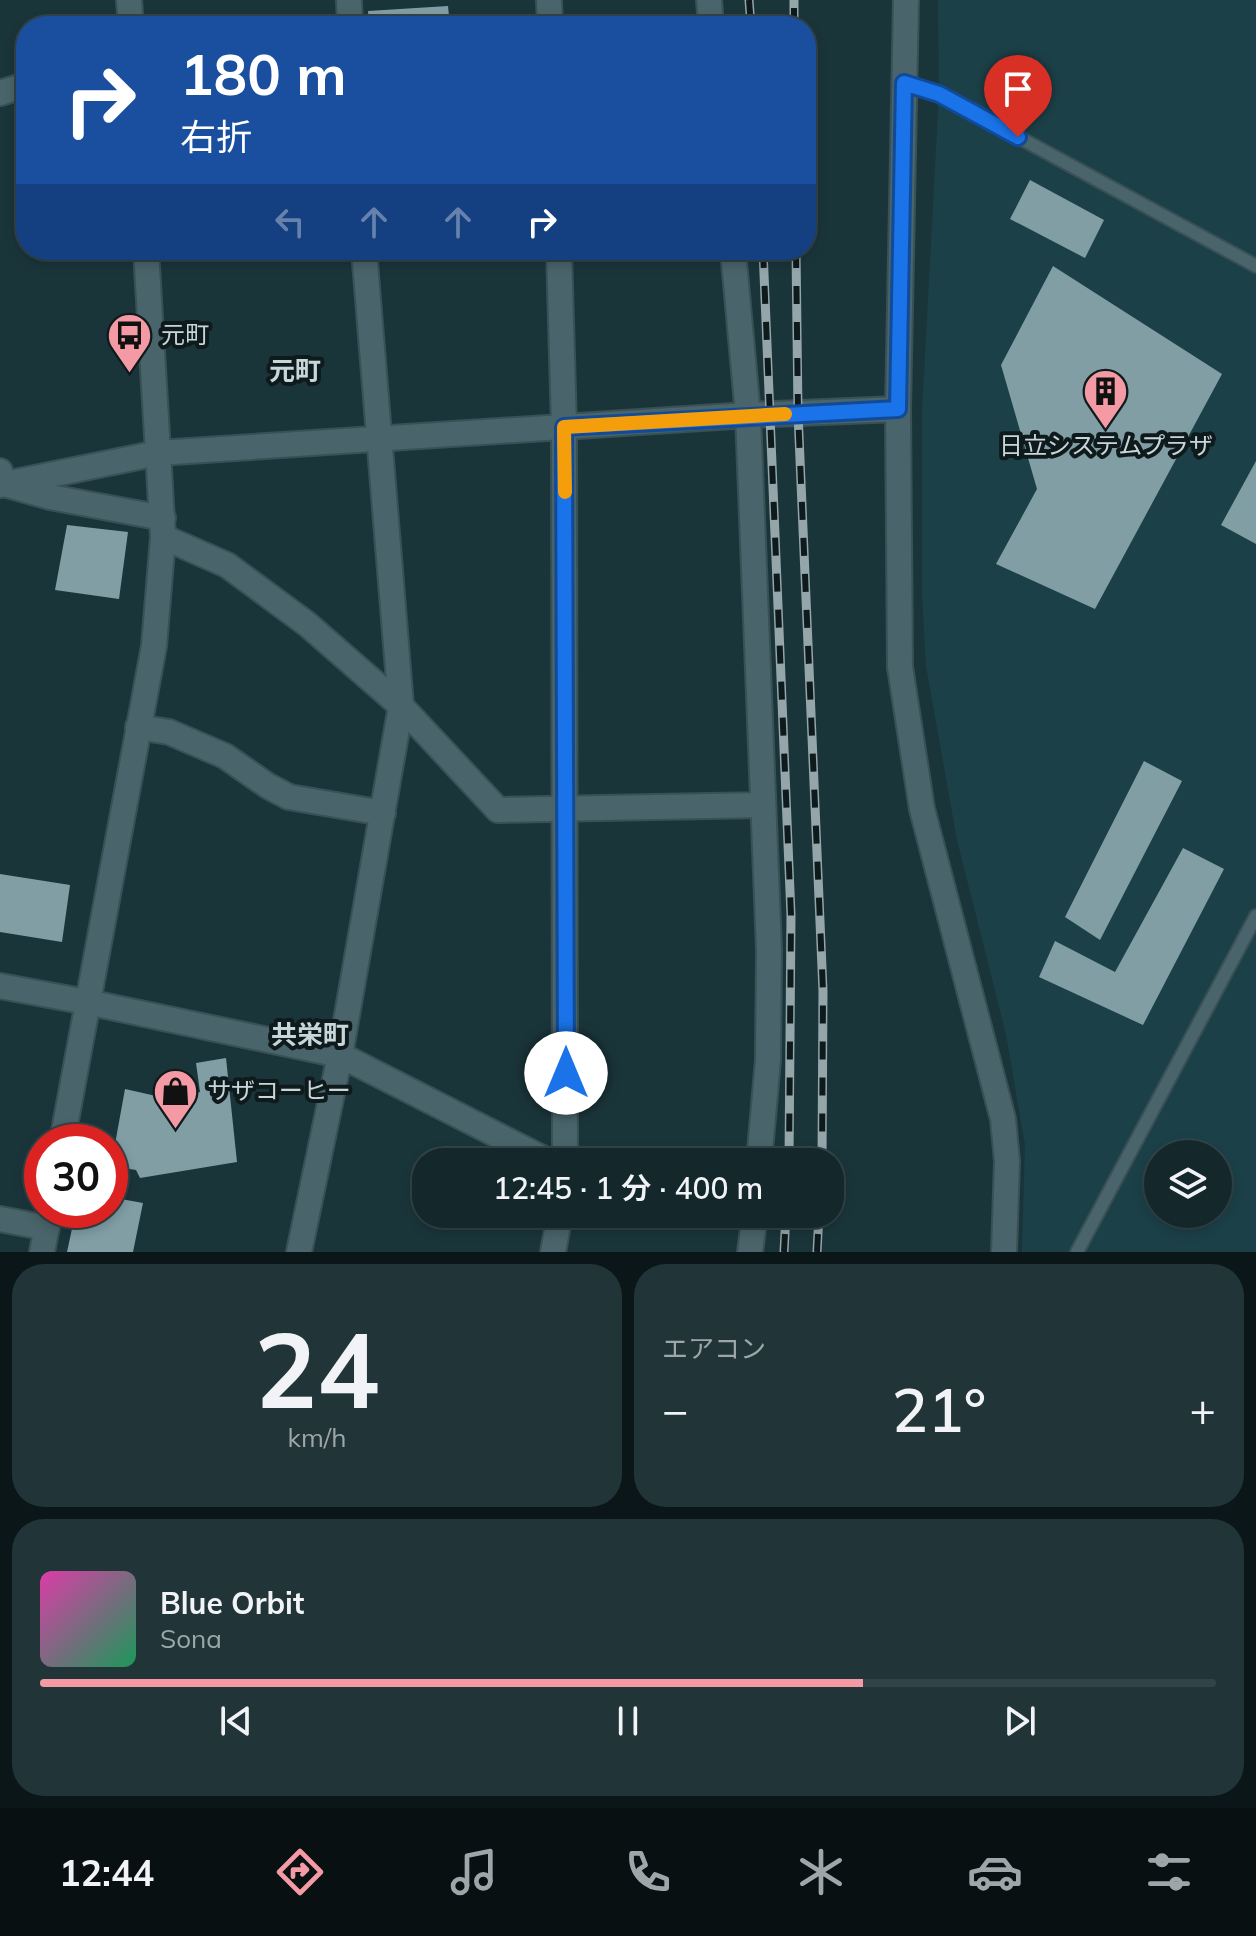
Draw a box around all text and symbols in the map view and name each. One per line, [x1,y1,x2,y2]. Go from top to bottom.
text: 180 m [180,39,347,109]
icon: right [48,48,152,152]
pin [984,55,1052,137]
icon: arrive [996,67,1040,111]
text: 右折 [180,114,252,159]
icon: left [268,200,312,244]
icon: ahead [352,200,396,244]
icon: ahead [436,200,480,244]
icon: right [520,200,564,244]
bus stop icon: 元町 [106,311,154,374]
place label: 元町 [161,319,209,349]
district label: 元町 [269,354,321,387]
building icon: 日立システムプラザ [1082,368,1130,431]
place label: 日立システムプラザ [999,430,1213,460]
district label: 共栄町 [271,1018,349,1051]
position arrow [524,1031,608,1115]
shop icon: サザコーヒー [152,1067,200,1130]
place label: サザコーヒー [207,1075,351,1105]
speed limit sign: 30 [24,1124,128,1228]
map controls [1144,1140,1232,1228]
button: layers [1144,1140,1232,1228]
text: 12:45 · 1 分 · 400 m [493,1169,763,1207]
text: 24 [255,1303,379,1434]
text: エアコン [662,1332,766,1365]
text: 21° [892,1372,986,1447]
text: − [662,1382,688,1437]
text: + [1190,1382,1216,1437]
text: km/h [288,1421,346,1454]
text: Blue Orbit [160,1584,304,1622]
text: Sona [160,1622,222,1655]
icon: previous [214,1699,258,1743]
icon: pause [606,1699,650,1743]
icon: next [998,1699,1042,1743]
icon: directions [272,1844,328,1900]
icon: music [446,1844,502,1900]
icon: phone [620,1844,676,1900]
icon: climate [793,1844,849,1900]
icon: car [967,1844,1023,1900]
icon: filters [1141,1844,1197,1900]
text: 12:44 [59,1850,154,1895]

